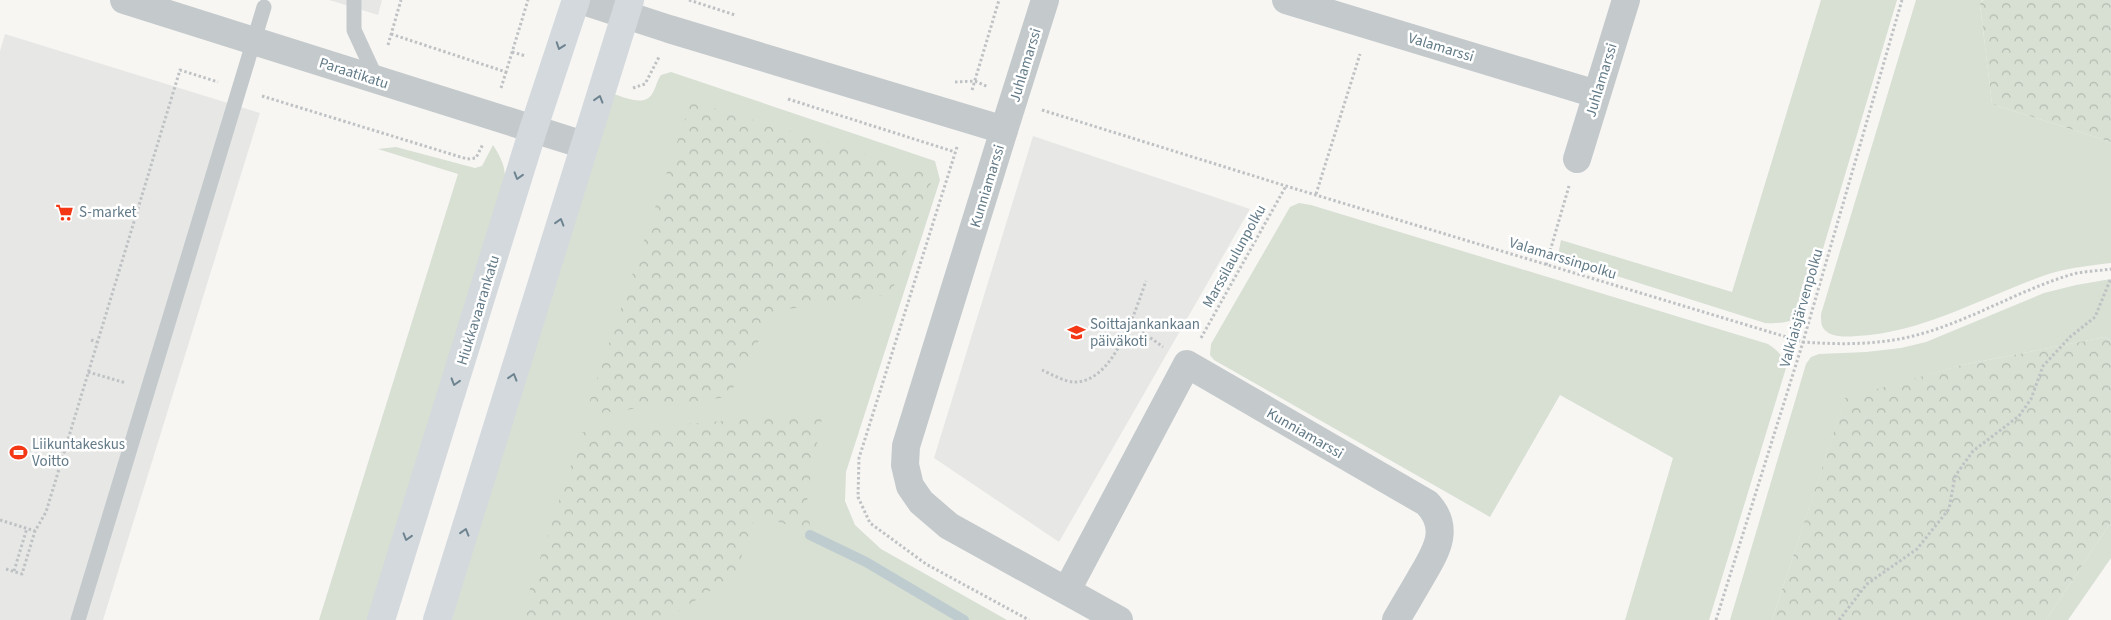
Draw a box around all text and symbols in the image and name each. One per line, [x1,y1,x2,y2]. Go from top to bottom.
street label: Juhlamarssi [1004,26,1047,105]
street label: Valamarssi [1405,28,1476,67]
one-way arrow [556,41,566,50]
street label: Juhlamarssi [1580,41,1623,120]
street label: Paraatikatu [316,52,391,95]
one-way arrow [593,95,603,103]
street label: Kunniamarssi [965,142,1010,230]
one-way arrow [514,172,524,180]
street label: Marssilaulunpolku [1197,201,1272,312]
supermarket icon: S-market [55,202,75,222]
place label: S-market [79,202,137,223]
one-way arrow [555,218,565,226]
street label: Valamarssinpolku [1506,232,1619,285]
street label: Valkiaisjärvenpolku [1775,246,1828,370]
street label: Hiukkavaarankatu [452,252,505,368]
place label: Soittajankankaan päiväkoti [1090,314,1200,352]
school or university icon: Soittajankankaan päiväkoti [1066,323,1086,343]
one-way arrow [507,373,517,382]
one-way arrow [451,377,461,385]
street label: Kunniamarssi [1262,403,1347,464]
place label: Liikuntakeskus Voitto [32,434,125,472]
sports icon: Liikuntakeskus Voitto [8,443,28,463]
one-way arrow [459,529,469,537]
one-way arrow [403,532,413,541]

